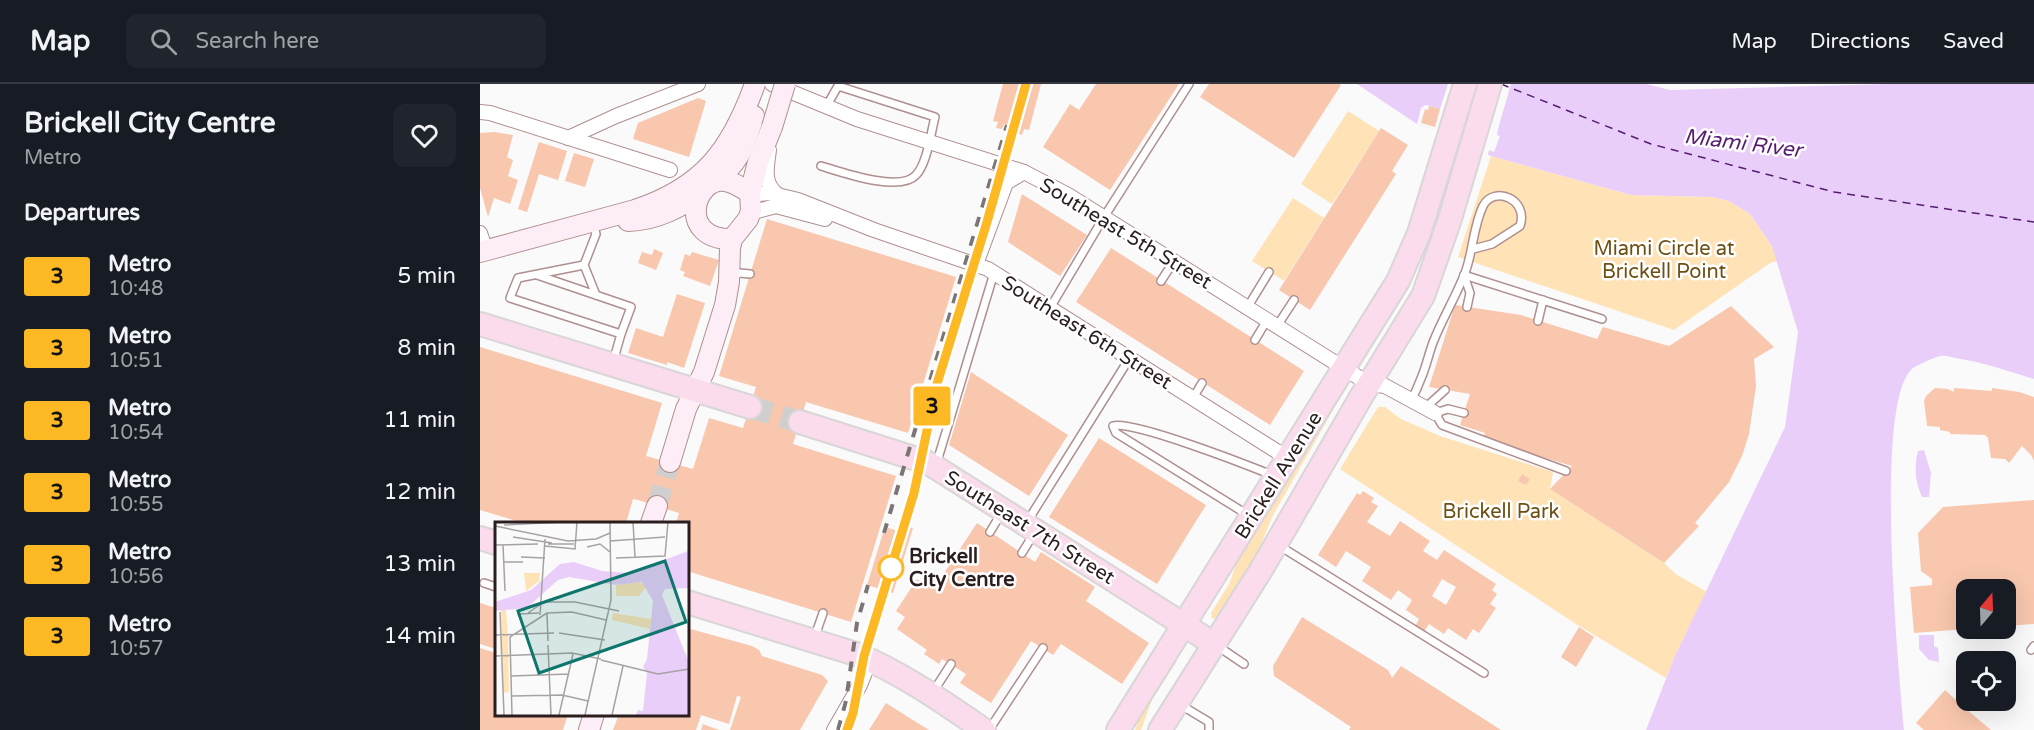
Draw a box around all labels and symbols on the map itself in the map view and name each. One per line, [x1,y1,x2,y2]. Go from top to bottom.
water label: Miami River [1683,124,1806,163]
street label: Southeast 5th Street [1035,173,1216,295]
park label: Miami Circle at Brickell Point [1594,237,1735,284]
street label: Southeast 6th Street [997,271,1176,395]
line badge: 3 [912,386,952,426]
street label: Brickell Avenue [1230,407,1328,544]
street label: Southeast 7th Street [940,466,1119,590]
park label: Brickell Park [1443,500,1560,524]
inset map [495,522,688,715]
place label: Brickell City Centre [909,545,1015,592]
marker: Brickell City Centre [878,555,904,581]
north arrow [1956,579,2016,639]

